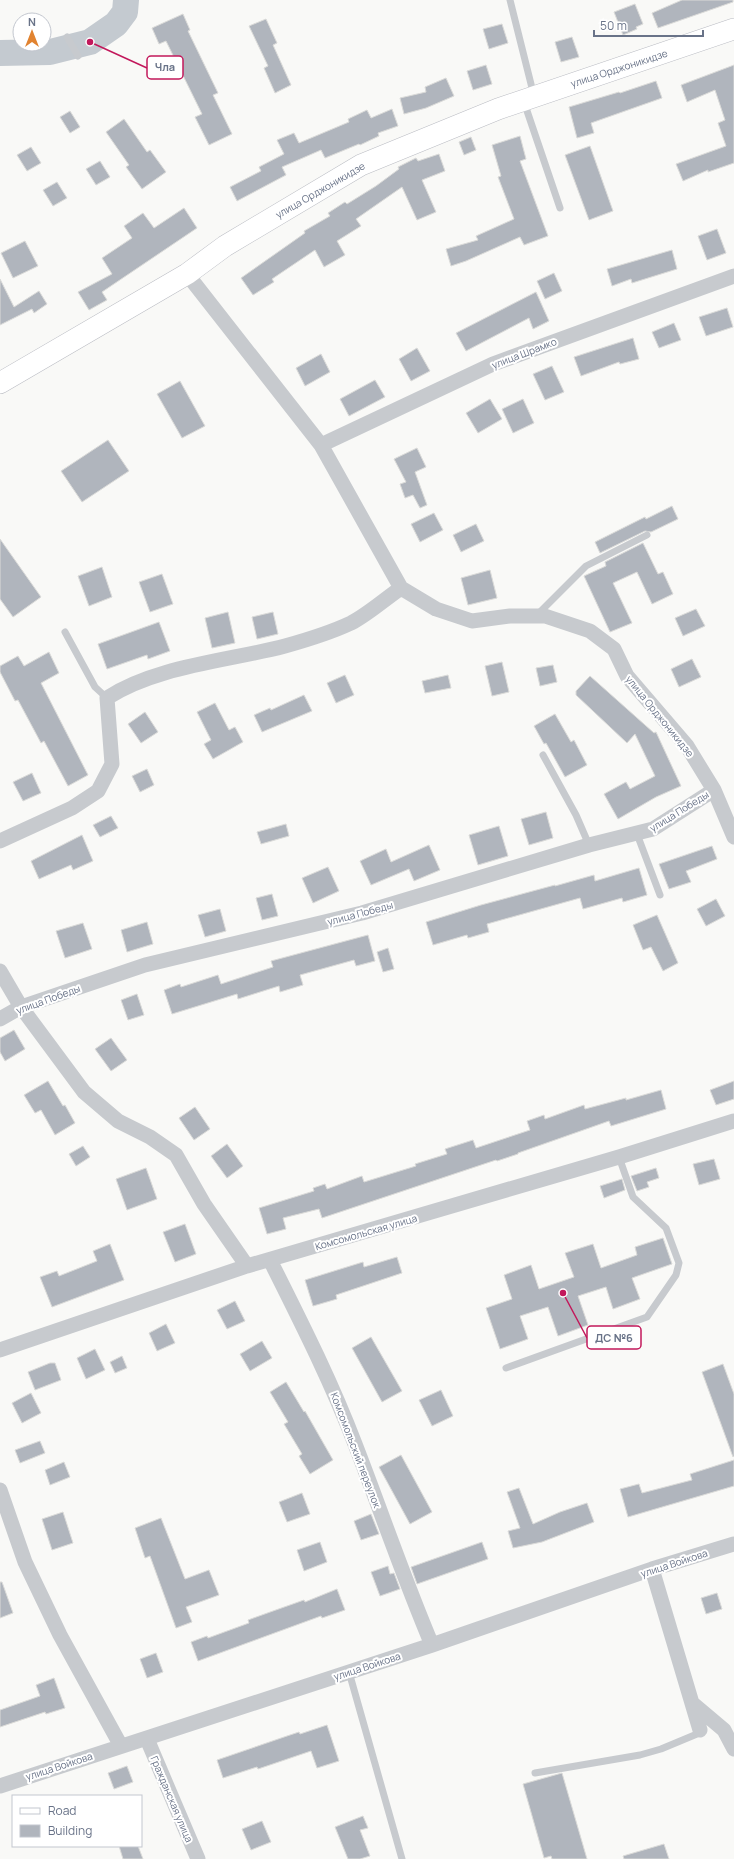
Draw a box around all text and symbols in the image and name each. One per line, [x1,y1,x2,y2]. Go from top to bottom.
north arrow [12,12,52,52]
scale bar [594,12,703,38]
text: N [28,14,36,29]
text: 50 m [600,17,627,34]
street label: улица Орджоникидзе [569,46,669,90]
callout: Чла [147,56,183,79]
text: Чла [155,59,175,74]
street label: улица Орджоникидзе [273,159,367,221]
street label: улица Шрамко [490,334,559,372]
street label: улица Орджоникидзе [623,672,697,760]
street label: улица Победы [647,787,711,835]
street label: улица Победы [326,898,394,928]
street label: улица Победы [14,981,82,1017]
street label: Комсомольская улица [313,1211,419,1253]
callout: ДС №6 [587,1326,641,1349]
text: ДС №6 [595,1330,633,1345]
street label: Комсомольский переулок [328,1390,385,1511]
street label: улица Войкова [639,1546,709,1580]
street label: улица Войкова [332,1649,402,1683]
street label: улица Войкова [24,1749,94,1783]
street label: Гражданская улица [148,1754,196,1844]
legend [12,1795,142,1847]
text: Road [48,1802,76,1819]
text: Building [48,1822,92,1839]

